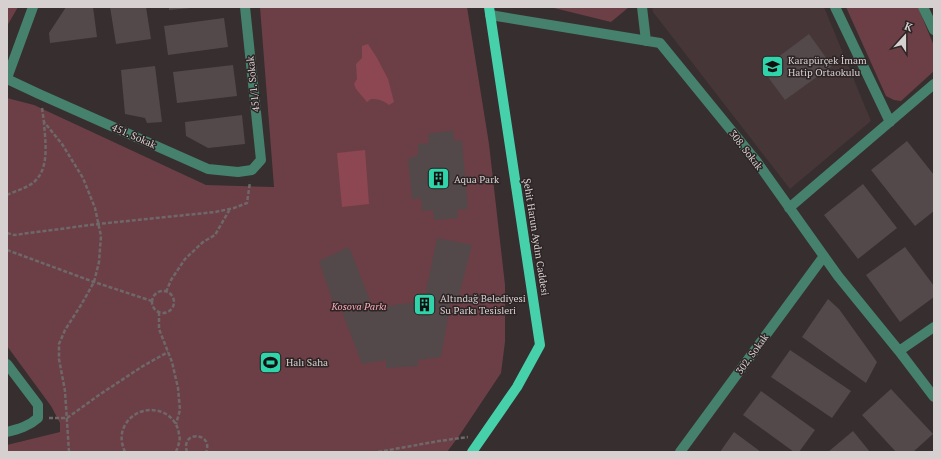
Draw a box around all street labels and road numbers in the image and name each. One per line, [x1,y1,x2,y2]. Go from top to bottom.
street label: 451/1. Sokak [244,55,262,112]
street label: 451. Sokak [110,120,159,152]
street label: 308. Sokak [726,127,766,173]
street label: Şehit Harun Aydın Caddesi [520,177,552,297]
street label: 302. Sokak [733,330,772,377]

